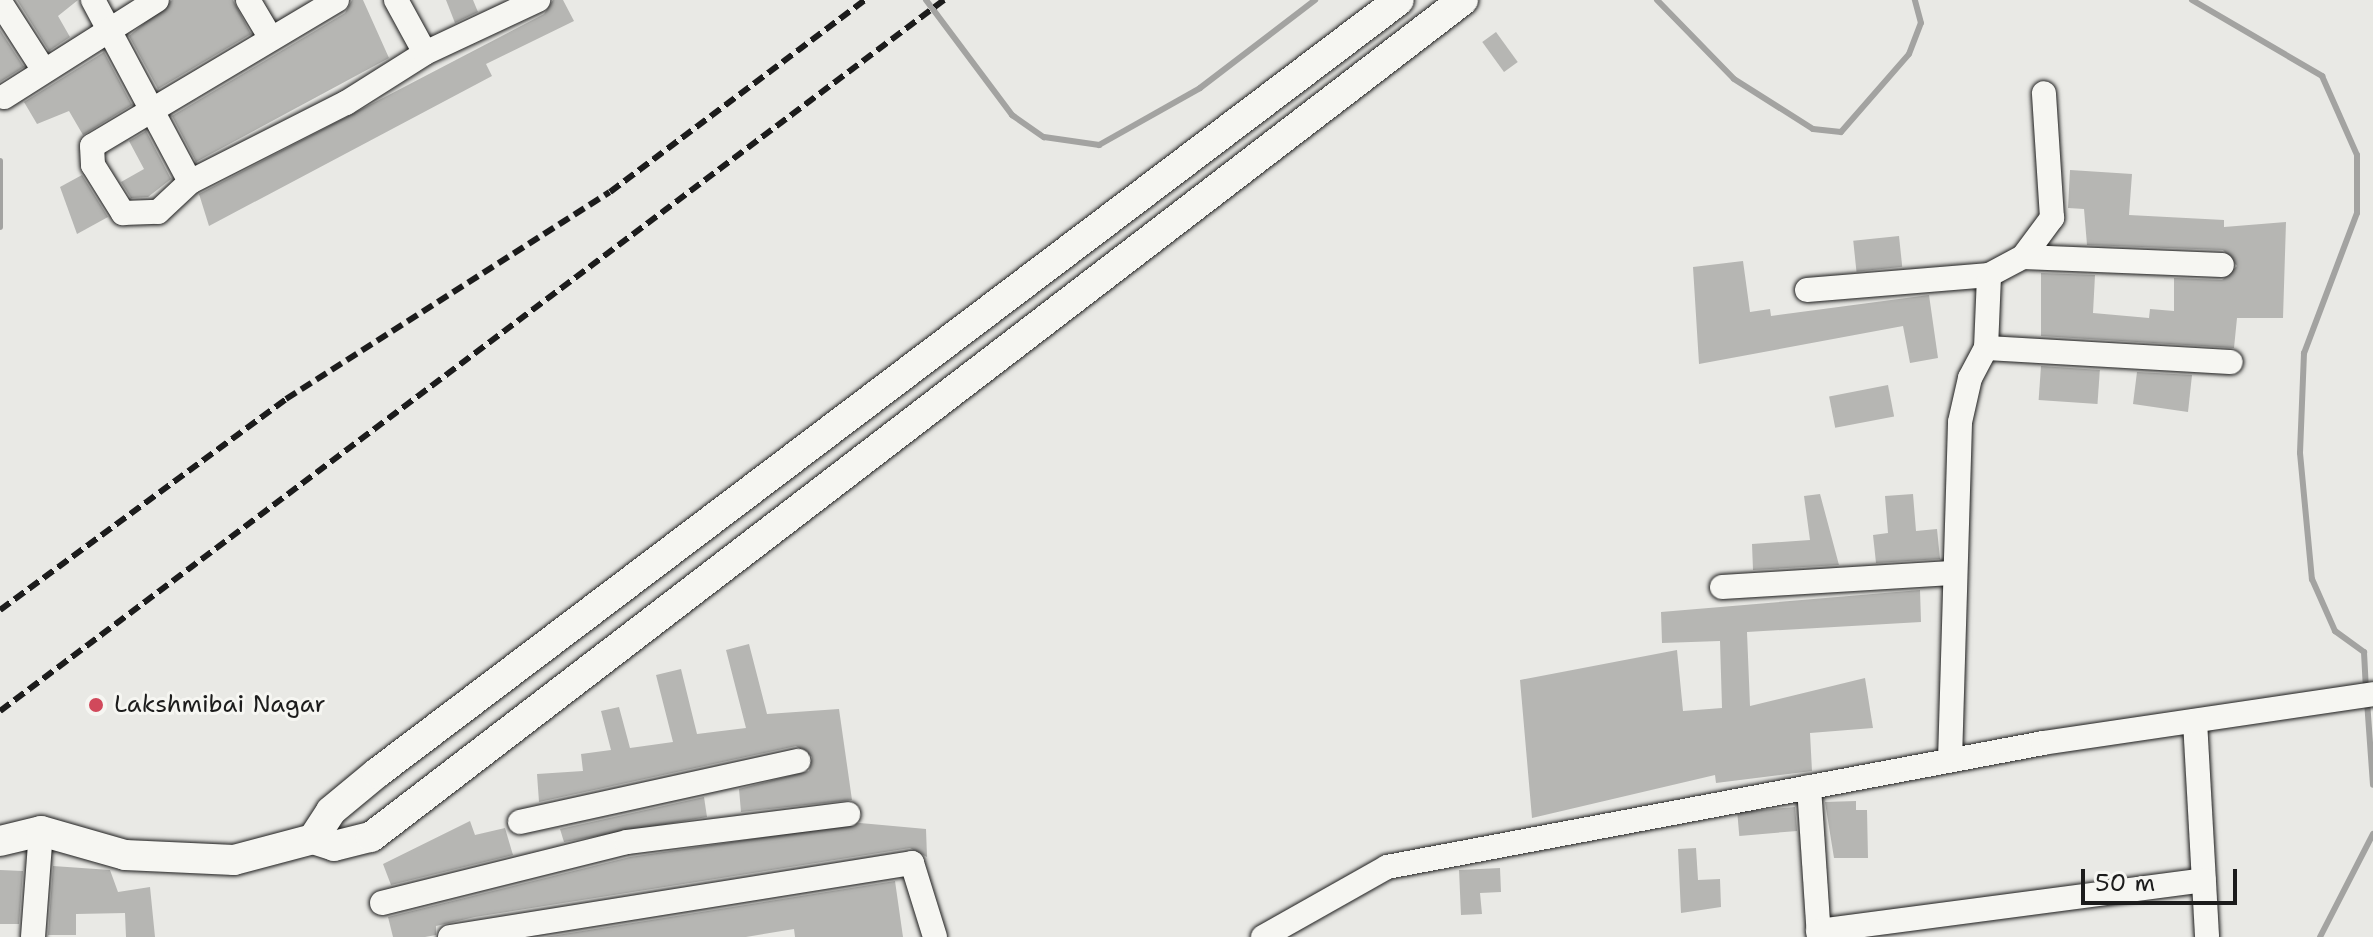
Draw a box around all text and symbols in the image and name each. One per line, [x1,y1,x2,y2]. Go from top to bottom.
place label: Lakshmibai Nagar [114,691,326,719]
marker: Lakshmibai Nagar [85,694,107,716]
scale bar [2085,853,2241,903]
text: 50 m [2095,867,2155,899]

